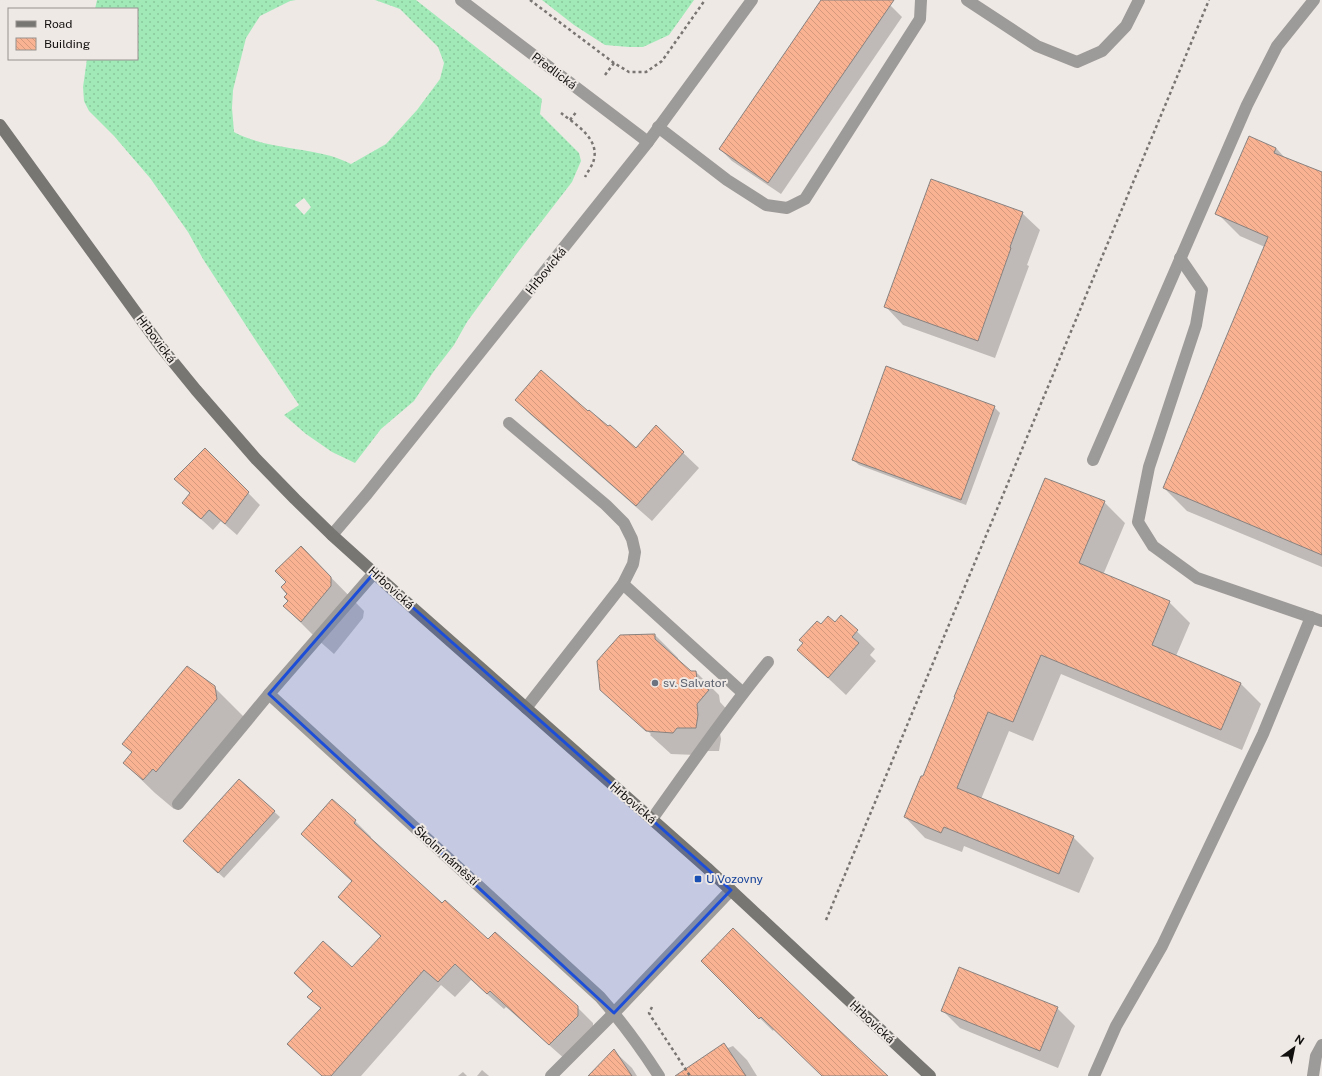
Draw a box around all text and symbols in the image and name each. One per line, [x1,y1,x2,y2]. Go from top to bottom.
legend [8,8,138,60]
text: Road [44,17,72,31]
text: Building [44,37,90,51]
street label: Předlická [529,50,579,92]
street label: Hrbovická [523,245,569,297]
street label: Hrbovická [133,312,179,366]
street label: Hrbovická [365,564,417,612]
place label: sv. Salvator [663,676,727,690]
marker: sv. Salvator [650,678,660,688]
street label: Hrbovická [607,779,659,827]
street label: Školní náměstí [411,823,482,889]
place label: U Vozovny [706,872,763,886]
marker: U Vozovny [693,874,703,884]
street label: Hrbovická [847,998,897,1046]
north arrow [1274,1028,1314,1068]
text: N [1293,1032,1306,1047]

